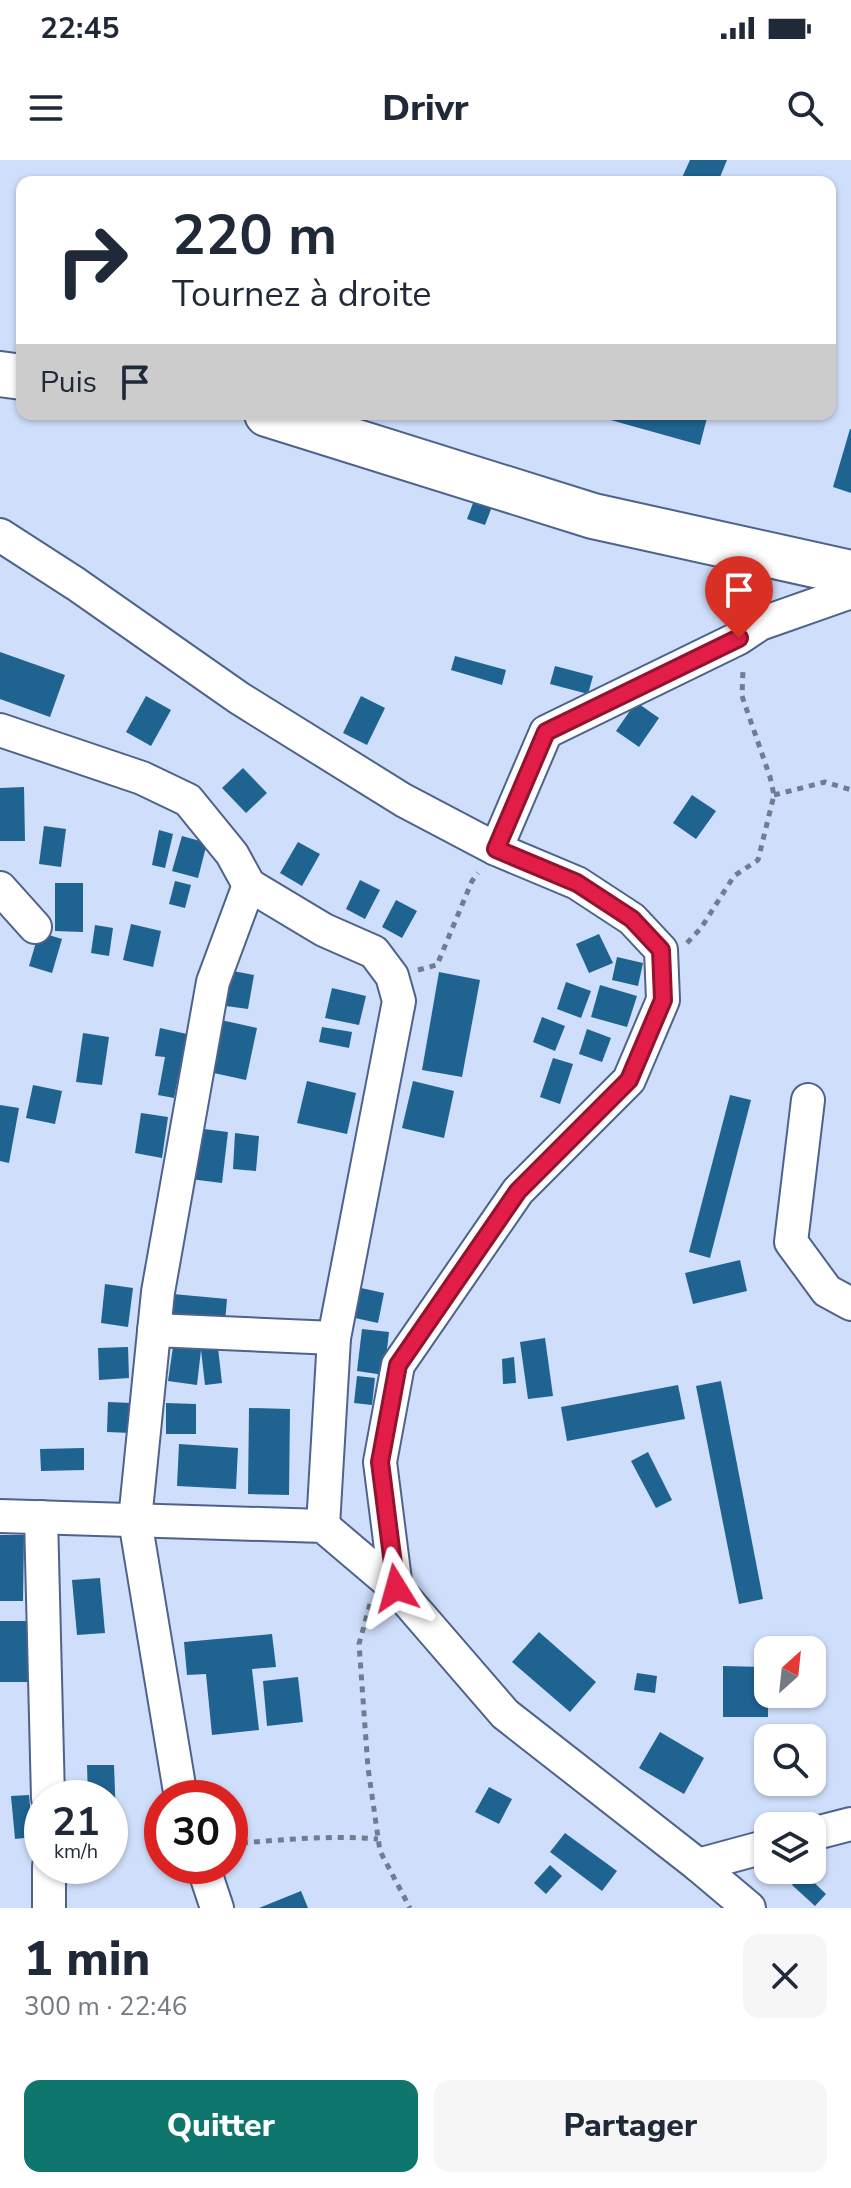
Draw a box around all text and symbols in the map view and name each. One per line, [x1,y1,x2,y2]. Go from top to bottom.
text: 22:45 [40,8,119,49]
text: Drivr [382,84,469,133]
icon: menu [24,86,68,130]
icon: search [783,86,827,130]
text: 220 m [172,197,337,274]
icon: right [40,208,144,312]
text: Tournez à droite [172,270,431,319]
icon: arrive [113,360,157,404]
text: Puis [40,362,97,403]
pin [705,556,773,638]
icon: arrive [717,568,761,612]
position arrow [354,1546,438,1630]
north arrow [754,1636,826,1708]
map controls [754,1636,826,1884]
button: search [754,1724,826,1796]
speed limit sign: 30 [144,1780,248,1884]
text: 21 [52,1795,100,1849]
button: layers [754,1812,826,1884]
text: km/h [54,1838,98,1865]
text: 1 min [24,1926,150,1992]
button: close [743,1934,827,2018]
text: 300 m · 22:46 [24,1989,187,2024]
button: Quitter [24,2080,418,2172]
button: Partager [434,2080,827,2172]

